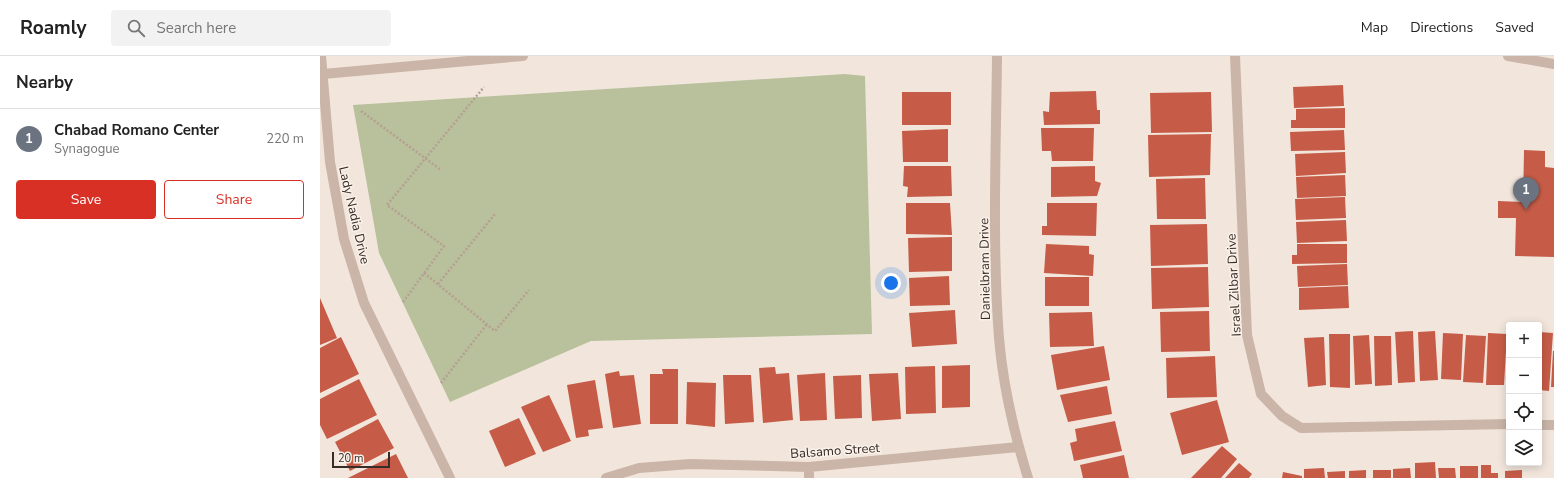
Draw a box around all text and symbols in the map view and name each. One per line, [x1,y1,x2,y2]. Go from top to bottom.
search box [111,10,391,46]
text: Roamly [20,15,87,41]
icon: search [125,17,147,39]
text: Search here [157,18,236,38]
text: Map [1361,18,1388,37]
text: Directions [1410,18,1473,37]
text: Saved [1495,18,1534,37]
text: Nearby [16,71,73,94]
text: Chabad Romano Center [54,120,219,140]
text: 1 [25,130,33,148]
text: 220 m [266,130,304,148]
text: Synagogue [54,140,120,158]
street label: Lady Nadia Drive [334,165,374,266]
pin: 1 [1513,177,1539,210]
button: Save [16,180,156,219]
button: Share [164,180,304,219]
street label: Danielbram Drive [975,218,995,320]
street label: Israel Zilbar Drive [1222,233,1246,337]
your location [881,273,901,293]
map controls [1506,322,1542,466]
button: + [1506,322,1542,358]
button: − [1506,358,1542,394]
button: locate [1506,394,1542,430]
button: layers [1506,430,1542,466]
street label: Balsamo Street [790,439,881,463]
scale bar [332,450,390,469]
text: 20 m [338,451,363,466]

